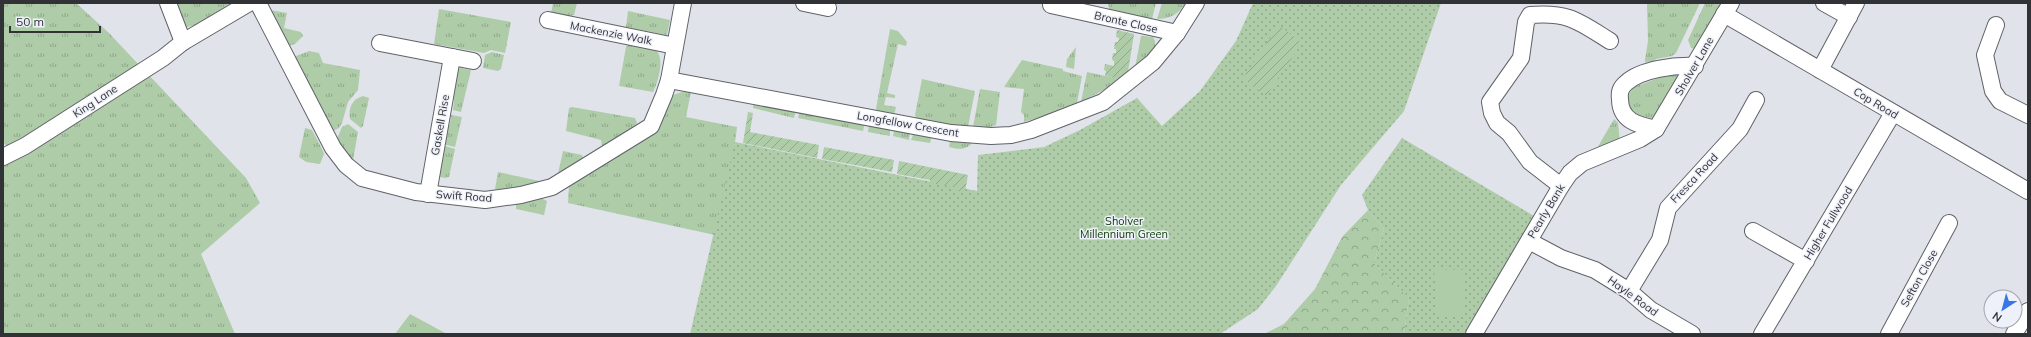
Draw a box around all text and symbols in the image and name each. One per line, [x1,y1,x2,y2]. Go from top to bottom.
scale bar [10,8,100,34]
street label: Bronte Close [1093,8,1159,36]
text: 50 m [16,14,44,29]
street label: Mackenzie Walk [569,18,653,48]
street label: Sholver Lane [1671,34,1717,98]
street label: King Lane [70,81,120,121]
street label: Cop Road [1851,84,1901,122]
street label: Gaskell Rise [428,94,452,156]
street label: Longfellow Crescent [856,108,960,140]
street label: Fresca Road [1667,150,1721,206]
street label: Pearly Bank [1524,181,1568,241]
street label: Higher Fullwood [1801,184,1855,262]
street label: Swift Road [436,187,492,205]
park label: Sholver Millennium Green [1080,214,1168,241]
street label: Sefton Close [1897,247,1941,309]
street label: Hayle Road [1605,273,1661,319]
north arrow [1983,289,2023,329]
text: N [1990,309,2005,325]

